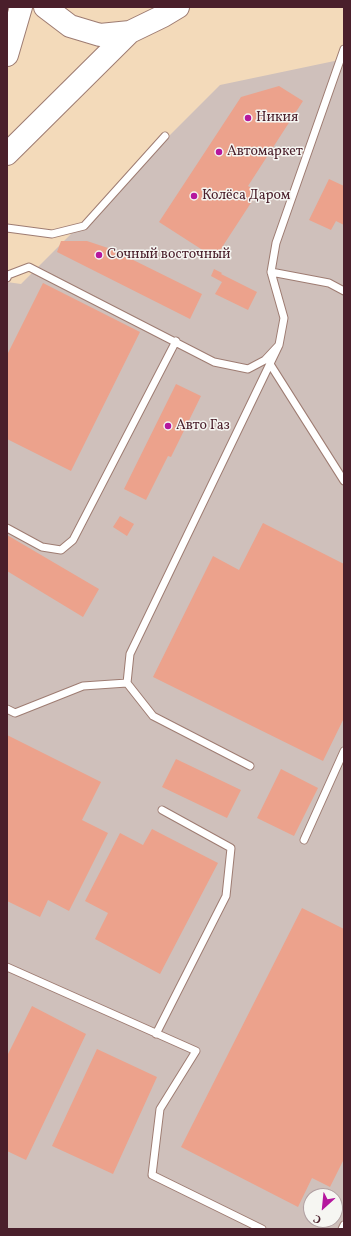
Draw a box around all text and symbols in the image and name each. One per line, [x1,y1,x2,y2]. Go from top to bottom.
place label: Никия [256,110,298,126]
marker: Никия [243,113,253,123]
place label: Автомаркет [227,144,303,160]
marker: Автомаркет [214,147,224,157]
place label: Колёса Даром [202,188,290,204]
marker: Колёса Даром [189,191,199,201]
place label: Сочный восточный [107,247,231,263]
marker: Сочный восточный [94,250,104,260]
place label: Авто Газ [176,418,230,434]
marker: Авто Газ [163,421,173,431]
north arrow [303,1188,343,1228]
text: С [311,1210,324,1227]

